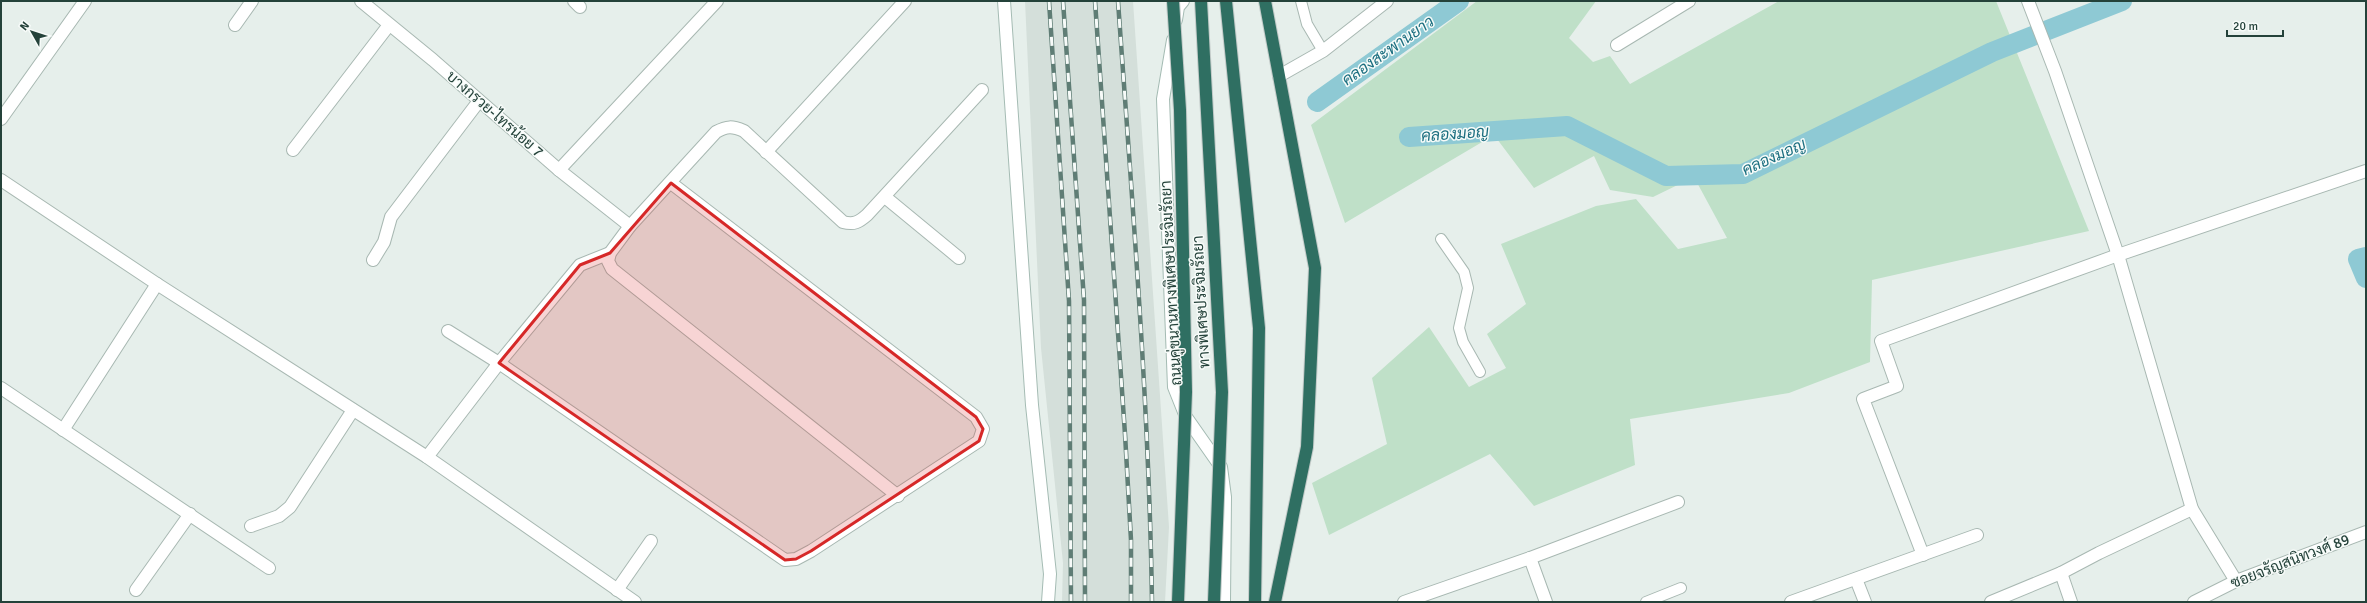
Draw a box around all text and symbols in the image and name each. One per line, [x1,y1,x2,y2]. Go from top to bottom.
north arrow [12,12,52,52]
water label: คลองสะพานยาว [1338,12,1438,90]
scale bar [2227,12,2283,38]
text: N [17,19,32,33]
text: 20 m [2233,19,2258,34]
street label: บางกรวย-ไทรน้อย 7 [443,66,548,161]
water label: คลองมอญ [1420,122,1490,146]
water label: คลองมอญ [1739,134,1810,180]
street label: ถนนคู่ขนานทางพิเศษประจิมรัถยา [1156,180,1186,386]
street label: ทางพิเศษประจิมรัถยา [1189,235,1213,369]
street label: ซอยจรัญสนิทวงศ์ 89 [2228,529,2352,592]

